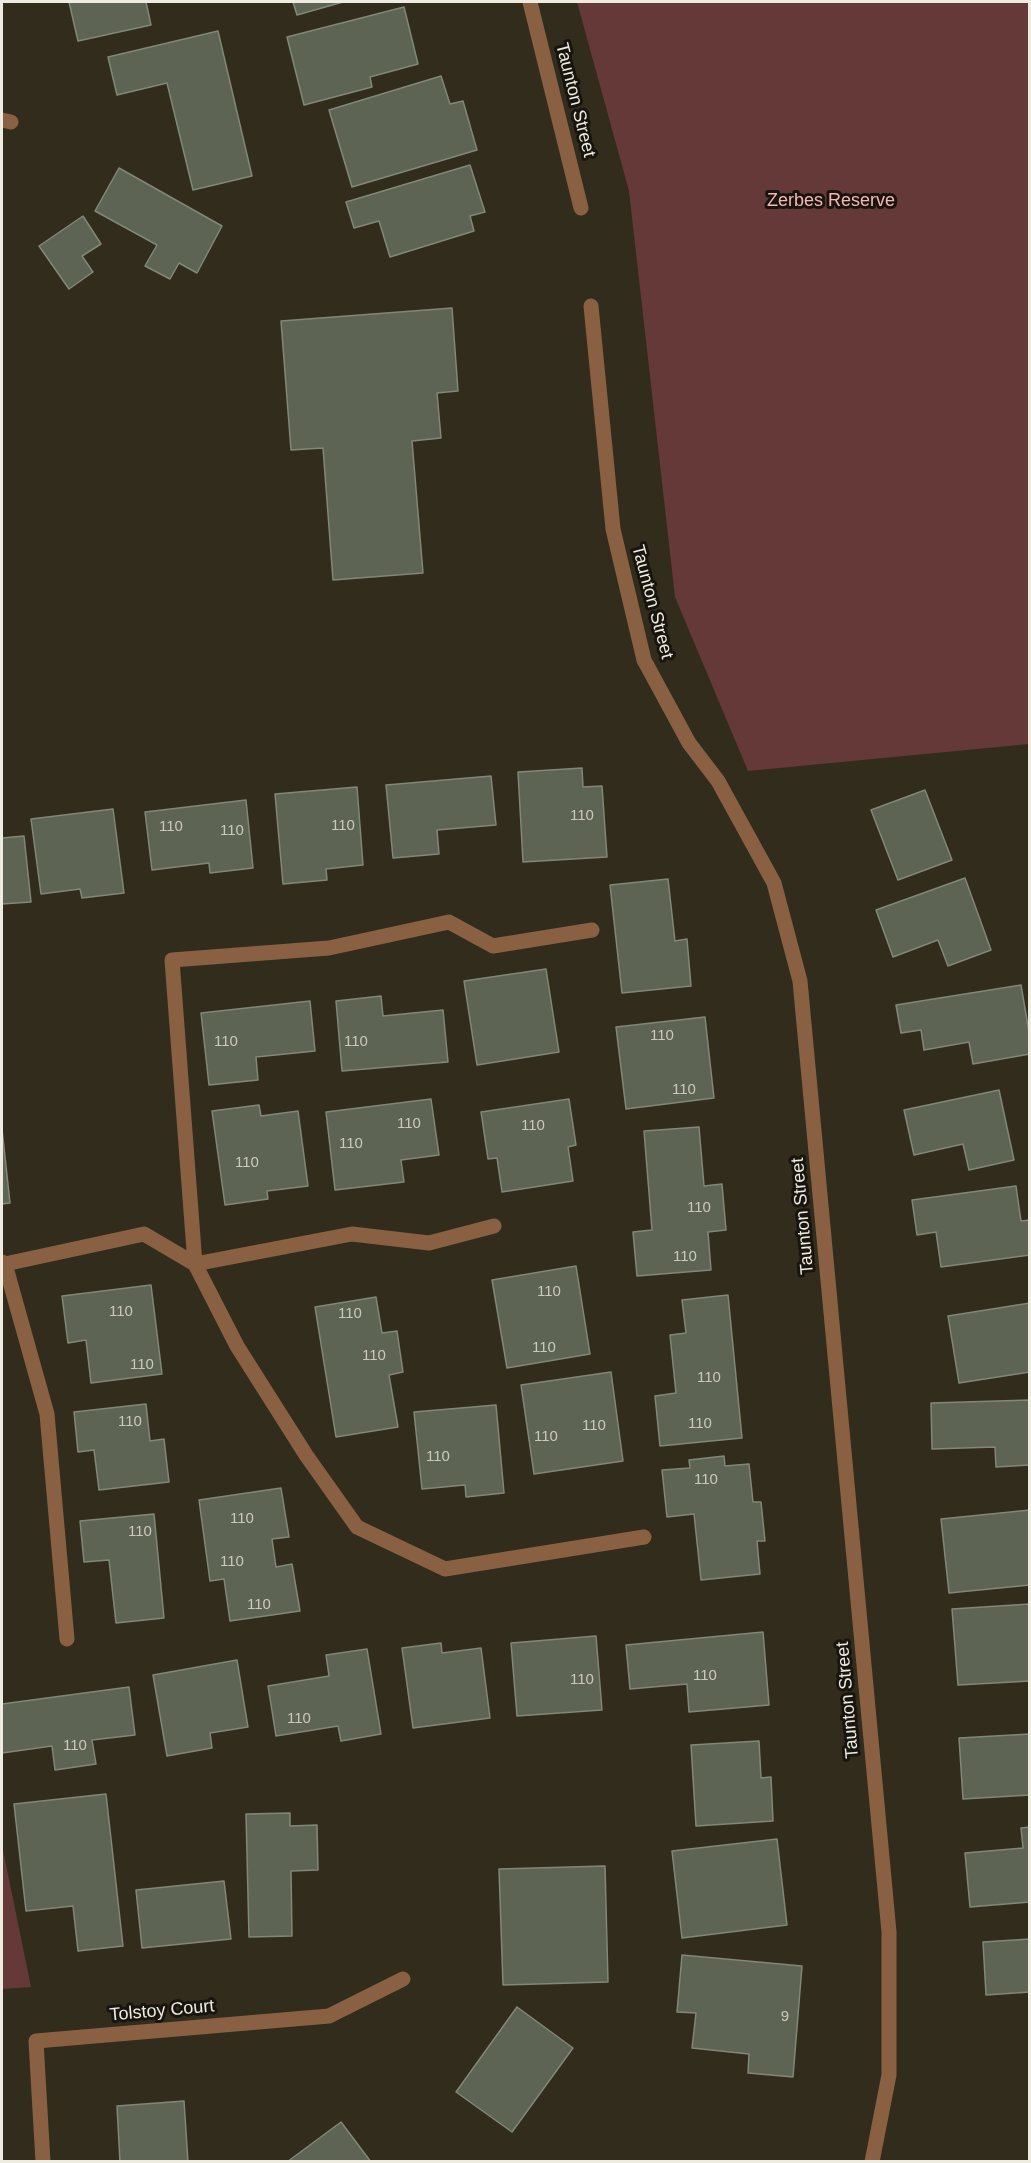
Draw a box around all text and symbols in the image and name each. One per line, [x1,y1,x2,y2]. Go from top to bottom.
street label: Taunton Street [550,41,600,159]
park label: Zerbes Reserve [767,190,895,212]
street label: Taunton Street [626,543,678,661]
house number: 110 [570,807,594,825]
house number: 110 [331,817,355,835]
house number: 110 [159,818,183,836]
house number: 110 [220,822,244,840]
house number: 110 [650,1027,674,1045]
house number: 110 [214,1033,238,1051]
house number: 110 [344,1033,368,1051]
house number: 110 [672,1081,696,1099]
house number: 110 [397,1115,421,1133]
house number: 110 [521,1117,545,1135]
house number: 110 [339,1135,363,1153]
house number: 110 [235,1154,259,1172]
street label: Taunton Street [787,1157,819,1275]
house number: 110 [687,1199,711,1217]
house number: 110 [673,1248,697,1266]
house number: 110 [537,1283,561,1301]
house number: 110 [109,1303,133,1321]
house number: 110 [338,1305,362,1323]
house number: 110 [532,1339,556,1357]
house number: 110 [362,1347,386,1365]
house number: 110 [130,1356,154,1374]
house number: 110 [697,1369,721,1387]
house number: 110 [118,1413,142,1431]
house number: 110 [688,1415,712,1433]
house number: 110 [582,1417,606,1435]
house number: 110 [534,1428,558,1446]
house number: 110 [426,1448,450,1466]
house number: 110 [694,1471,718,1489]
house number: 110 [230,1510,254,1528]
house number: 110 [128,1523,152,1541]
house number: 110 [220,1553,244,1571]
house number: 110 [247,1596,271,1614]
street label: Taunton Street [832,1641,864,1759]
house number: 110 [693,1667,717,1685]
house number: 110 [570,1671,594,1689]
house number: 110 [287,1710,311,1728]
house number: 110 [63,1737,87,1755]
street label: Tolstoy Court [109,1996,215,2026]
house number: 9 [781,2008,789,2026]

